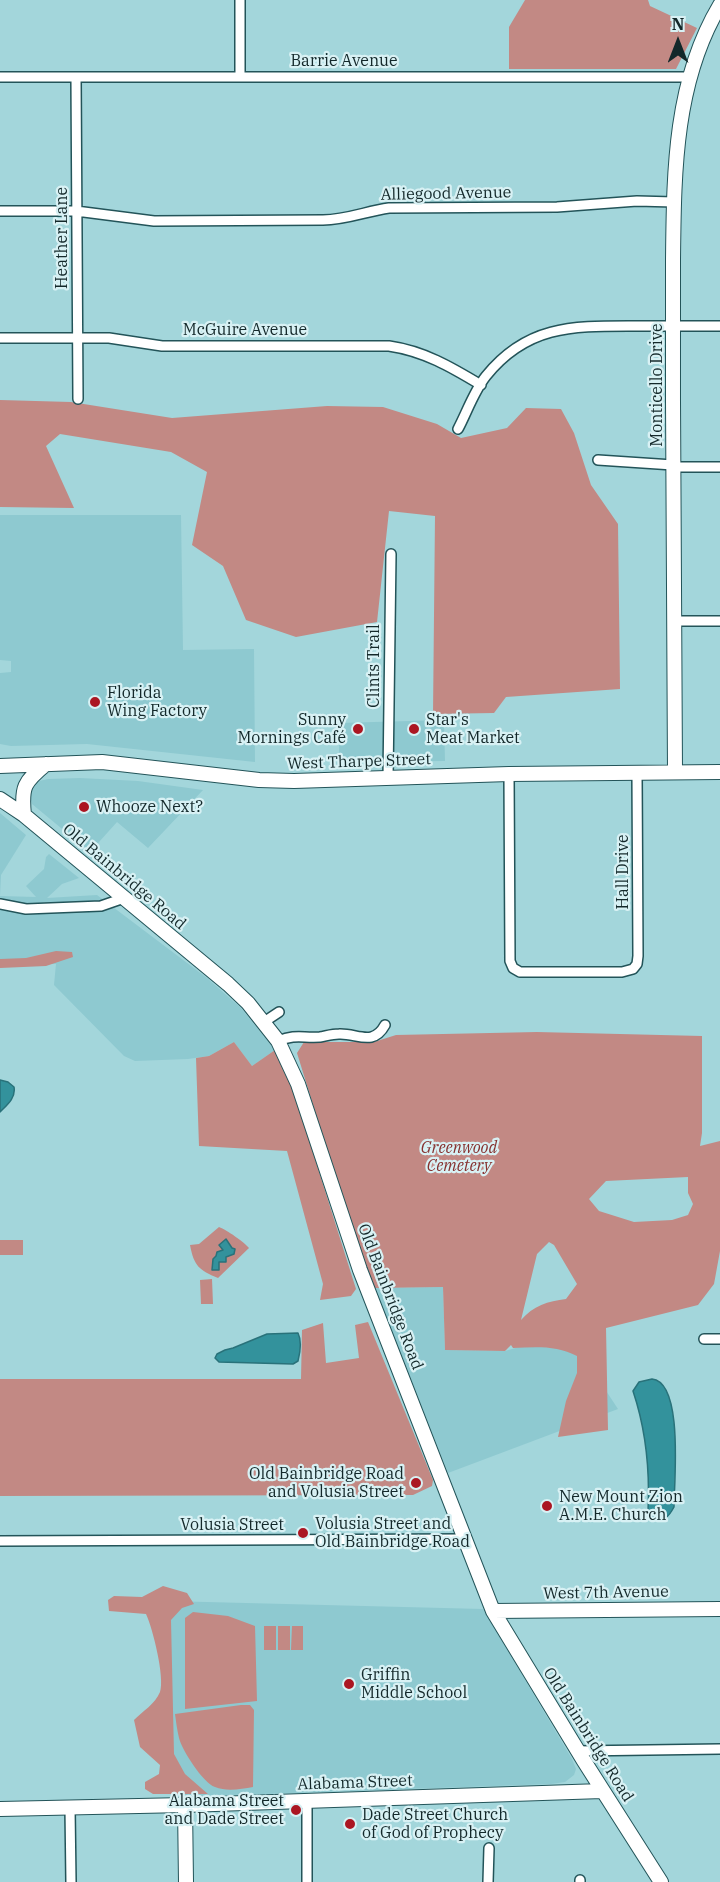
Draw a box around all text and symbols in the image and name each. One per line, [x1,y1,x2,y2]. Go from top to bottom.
north arrow [648,12,708,72]
text: N [672,14,684,34]
street label: Barrie Avenue [290,51,398,71]
street label: Alliegood Avenue [380,183,512,205]
street label: Heather Lane [52,187,72,289]
street label: McGuire Avenue [183,320,307,340]
street label: Monticello Drive [647,323,667,447]
street label: Clints Trail [364,624,384,708]
place label: Florida Wing Factory [107,683,207,721]
marker: Florida Wing Factory [88,695,102,709]
place label: Sunny Mornings Café [237,710,346,748]
place label: Star's Meat Market [426,710,520,748]
marker: Sunny Mornings Café [351,722,365,736]
marker: Star's Meat Market [407,722,421,736]
street label: West Tharpe Street [287,750,431,774]
place label: Whooze Next? [96,797,203,817]
marker: Whooze Next? [77,800,91,814]
street label: Old Bainbridge Road [59,820,189,934]
street label: Hall Drive [613,834,633,910]
park label: Greenwood Cemetery [421,1138,497,1176]
street label: Old Bainbridge Road [353,1221,427,1373]
place label: Old Bainbridge Road and Volusia Street [249,1464,404,1502]
marker: Old Bainbridge Road and Volusia Street [409,1476,423,1490]
place label: New Mount Zion A.M.E. Church [559,1487,683,1525]
marker: New Mount Zion A.M.E. Church [540,1499,554,1513]
place label: Volusia Street and Old Bainbridge Road [315,1514,470,1552]
street label: Volusia Street [180,1515,284,1535]
marker: Volusia Street and Old Bainbridge Road [296,1526,310,1540]
street label: West 7th Avenue [543,1582,669,1604]
street label: Old Bainbridge Road [539,1664,637,1806]
place label: Griffin Middle School [361,1665,467,1703]
marker: Griffin Middle School [342,1677,356,1691]
street label: Alabama Street [297,1771,413,1795]
place label: Alabama Street and Dade Street [165,1791,284,1829]
marker: Alabama Street and Dade Street [289,1803,303,1817]
place label: Dade Street Church of God of Prophecy [362,1805,508,1843]
marker: Dade Street Church of God of Prophecy [343,1817,357,1831]

